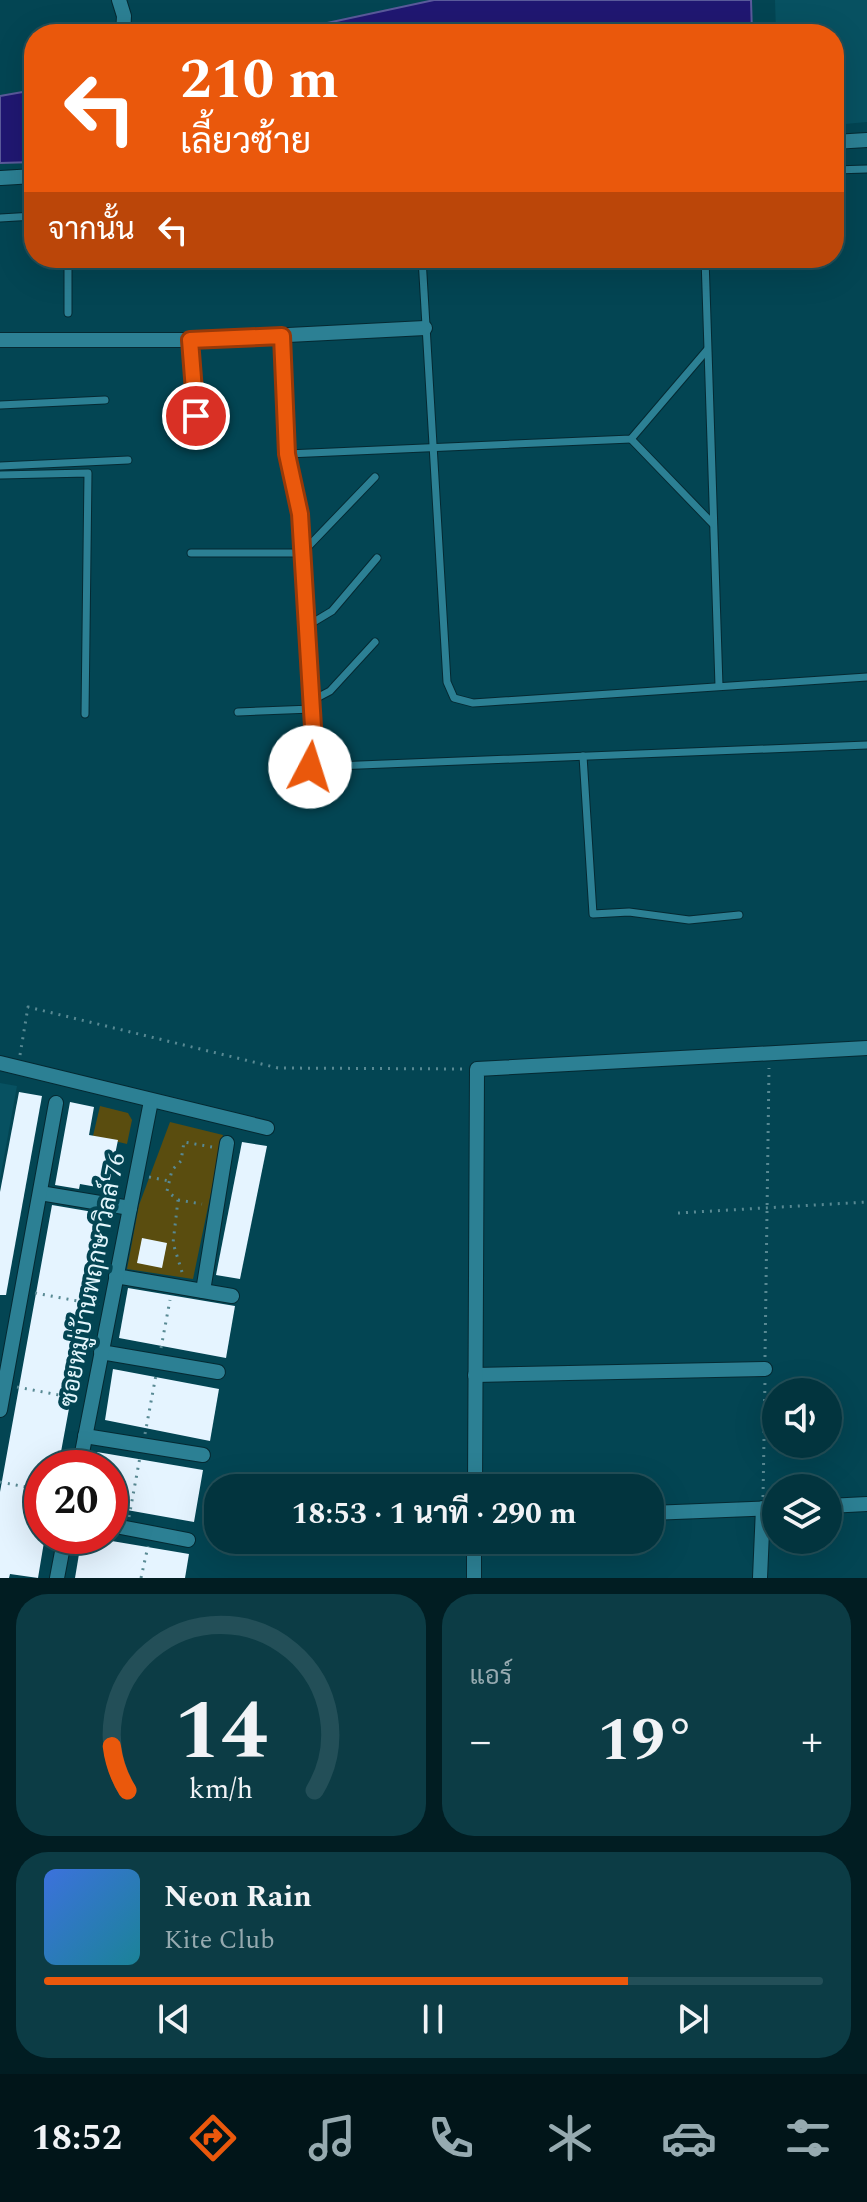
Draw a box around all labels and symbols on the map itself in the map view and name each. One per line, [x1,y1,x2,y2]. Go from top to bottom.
pin [162,382,230,450]
position arrow [268,725,352,809]
street label: ซอยหมู่บ้านพฤกษาวิลล์ 76 [51,1150,135,1410]
speed limit sign: 20 [24,1450,128,1554]

